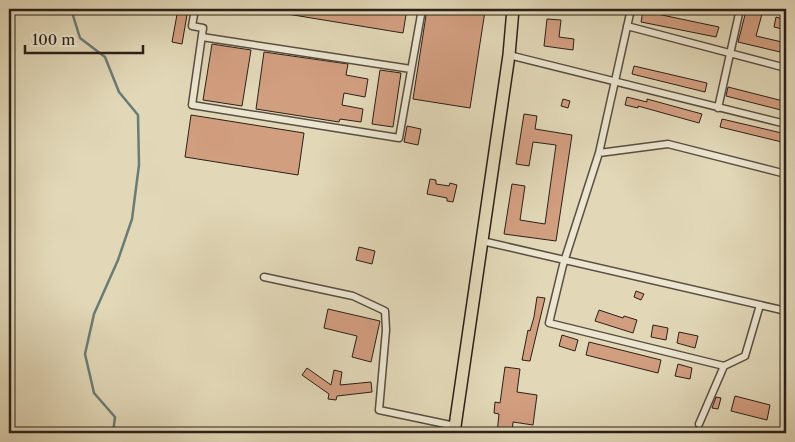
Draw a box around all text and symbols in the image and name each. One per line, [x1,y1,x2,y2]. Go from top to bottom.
scale bar [25,22,142,54]
text: 100 m [32,30,75,49]

